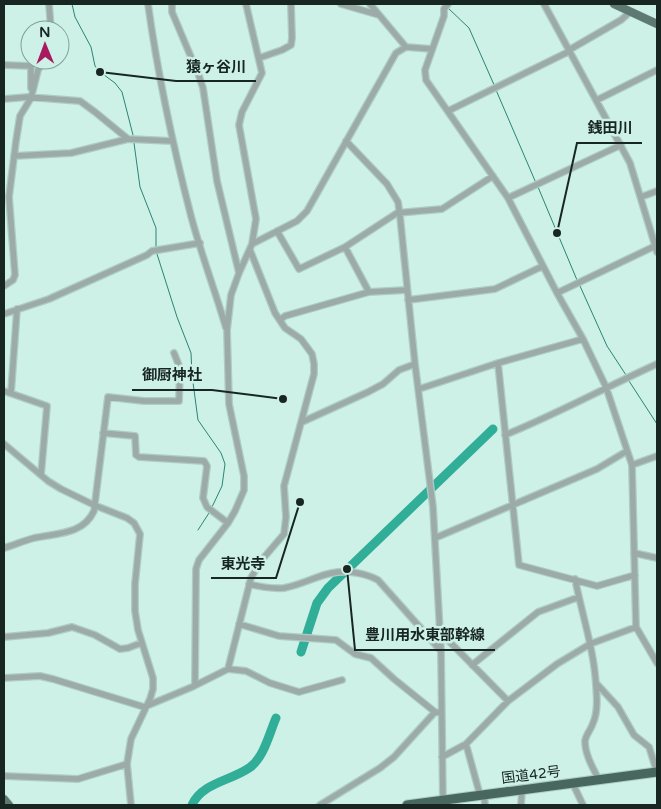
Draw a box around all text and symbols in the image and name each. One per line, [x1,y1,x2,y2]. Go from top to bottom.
north arrow [20,20,70,70]
text: N [39,24,51,41]
callout: 猿ヶ谷川 [176,51,256,81]
text: 猿ヶ谷川 [186,58,246,76]
callout: 銭田川 [577,113,642,143]
text: 銭田川 [587,119,633,137]
callout: 御厨神社 [132,360,212,390]
text: 御厨神社 [142,366,202,384]
callout: 東光寺 [211,548,276,578]
text: 東光寺 [220,555,266,573]
callout: 豊川用水東部幹線 [355,620,495,650]
text: 豊川用水東部幹線 [365,626,485,644]
street label: 国道42号 [500,763,562,787]

